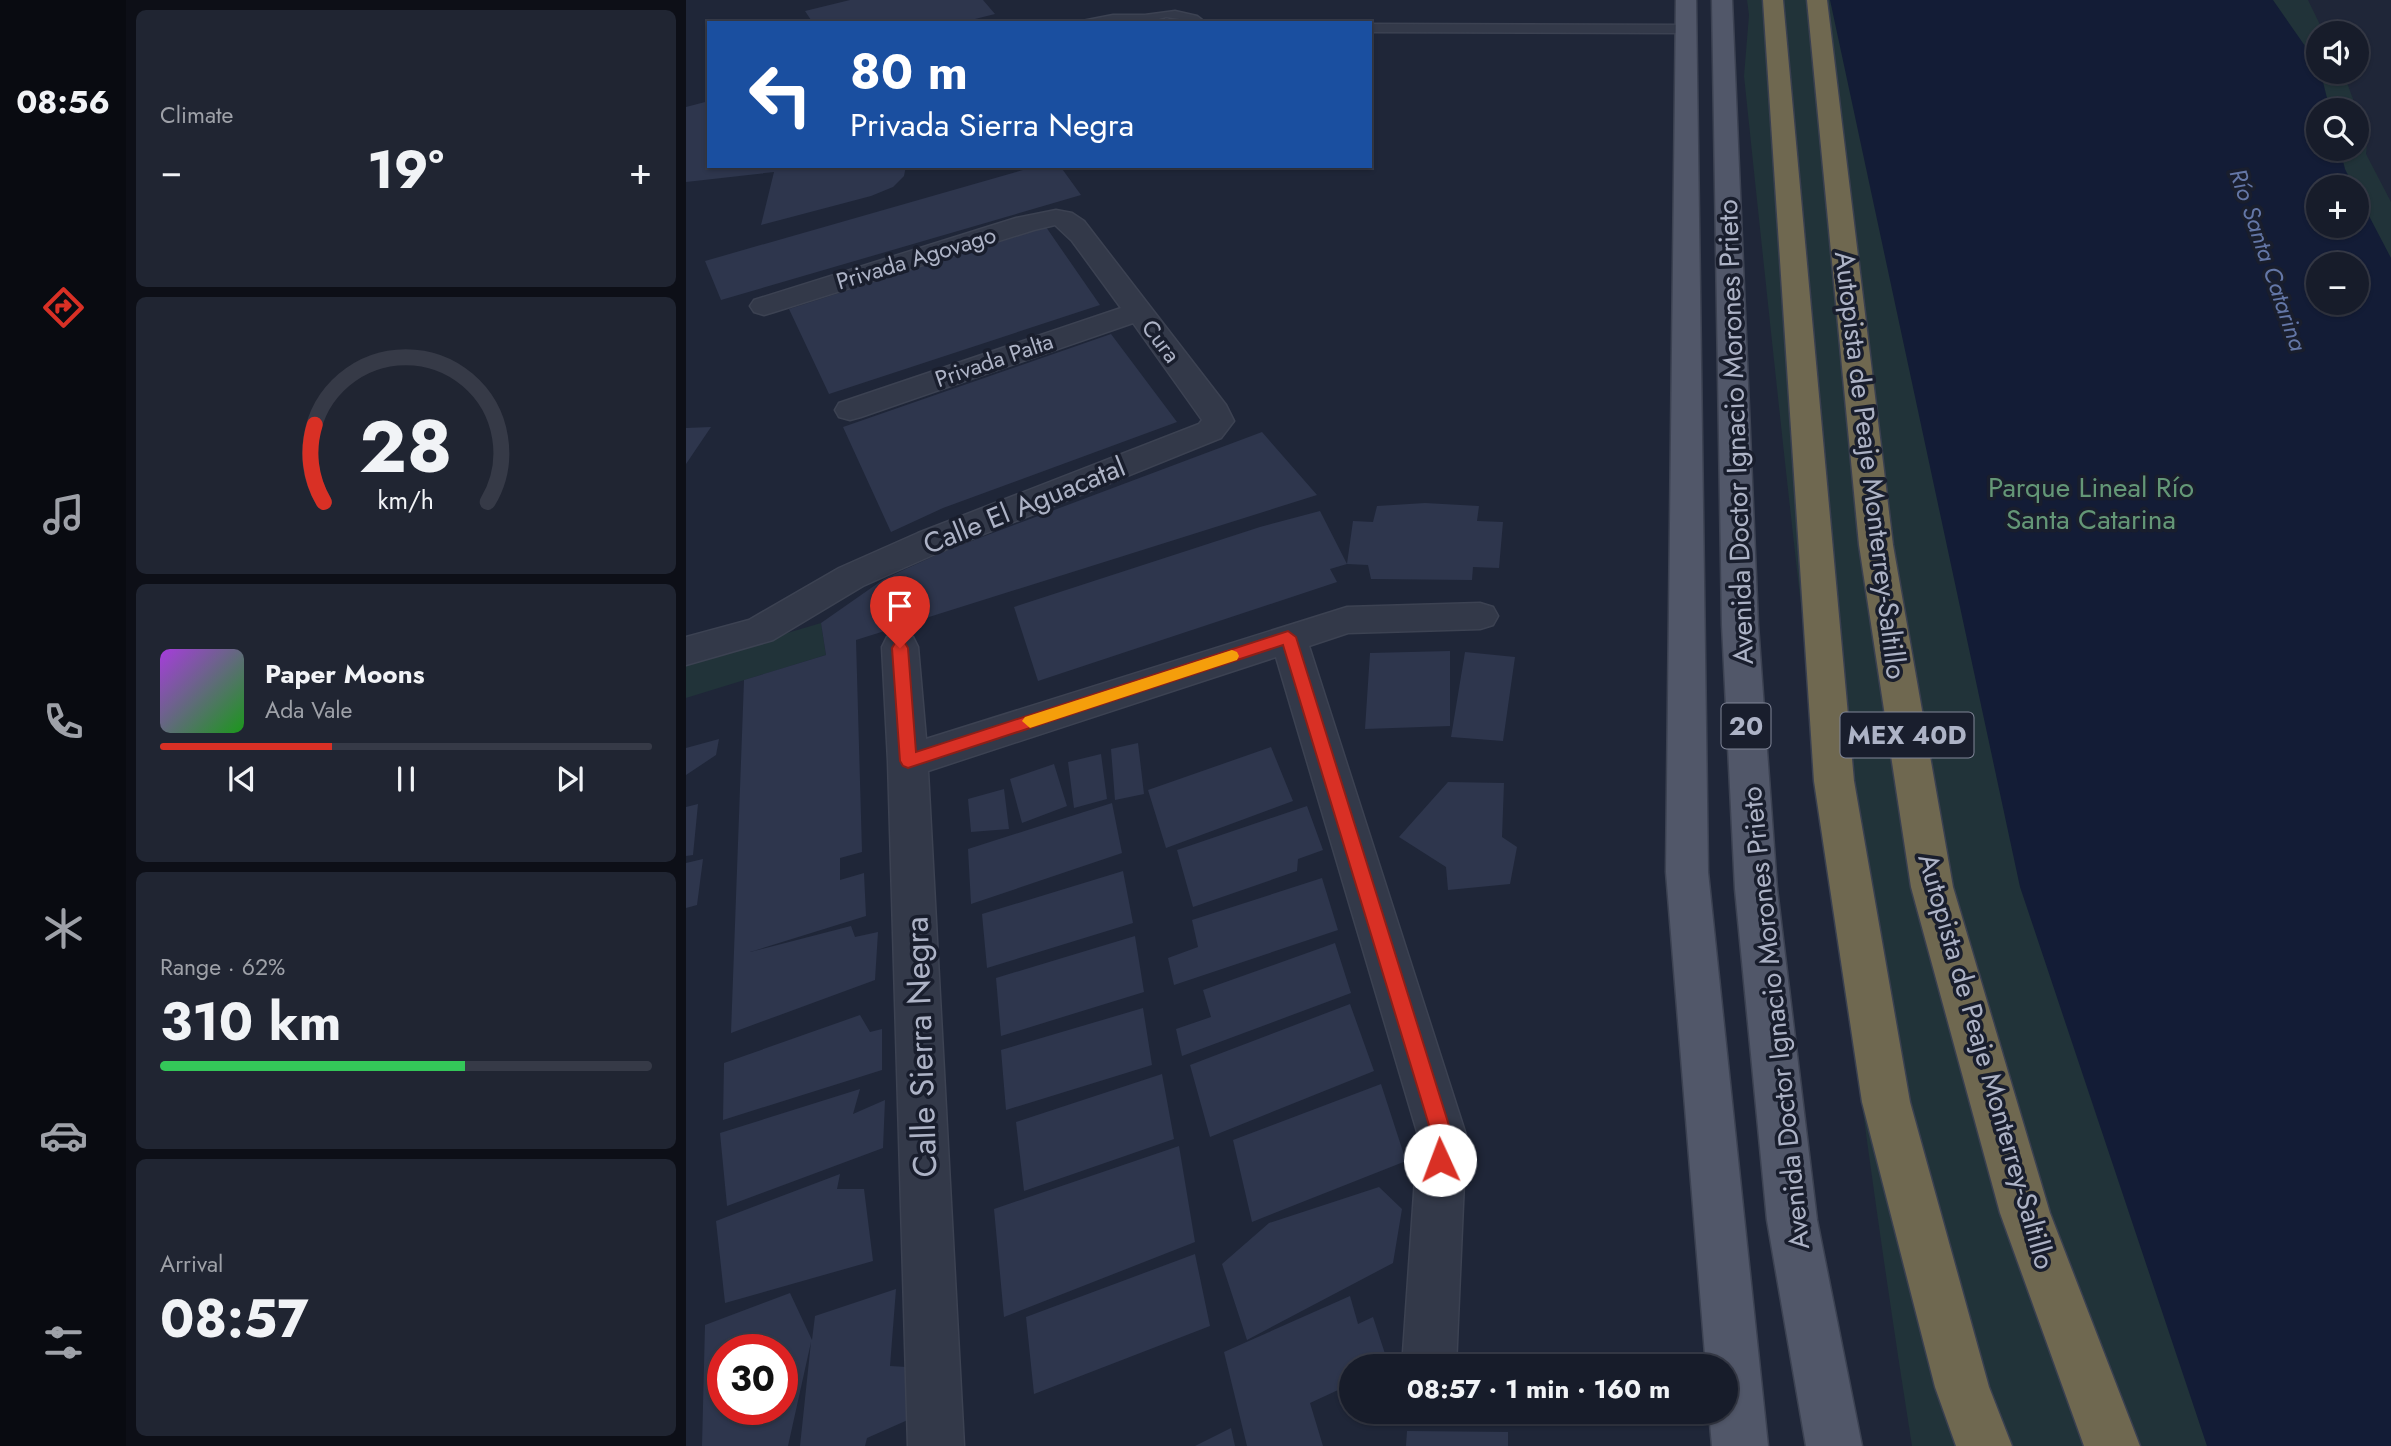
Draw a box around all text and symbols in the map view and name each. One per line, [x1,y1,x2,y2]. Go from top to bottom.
map controls [2306,21,2369,315]
button: sound [2306,21,2369,84]
text: 80 m [850,37,968,107]
icon: left [735,49,826,140]
text: 08:56 [16,79,110,125]
text: Climate [160,98,233,132]
button: search [2306,98,2369,161]
text: Privada Sierra Negra [850,102,1134,148]
text: 19° [367,132,444,208]
text: − [160,143,182,198]
text: + [629,143,652,198]
water label: Río Santa Catarina [2221,164,2316,356]
button: + [2306,175,2369,238]
street label: Avenida Doctor Ignacio Morones Prieto [1707,199,1764,665]
street label: Privada Agovago [832,218,1000,298]
street label: Autopista de Peaje Monterrey-Saltillo [1824,249,1917,681]
button: − [2306,252,2369,315]
icon: directions [39,283,88,332]
street label: Cura [1133,312,1189,370]
street label: Privada Palta [930,324,1058,396]
text: 28 [359,394,453,499]
street label: Calle El Aguacatal [917,446,1131,565]
park label: Parque Lineal Río Santa Catarina [1988,467,2194,540]
text: km/h [378,482,434,518]
icon: music [39,490,88,539]
pin [870,576,930,648]
icon: arrive [881,587,919,625]
text: Paper Moons [265,655,425,693]
text: Ada Vale [265,693,352,727]
icon: phone [39,697,88,746]
road number: 20 [1722,704,1770,748]
road number: MEX 40D [1840,712,1974,758]
icon: previous [223,760,261,798]
icon: pause [387,760,425,798]
icon: next [551,760,589,798]
street label: Avenida Doctor Ignacio Morones Prieto [1731,784,1820,1252]
street label: Autopista de Peaje Monterrey-Saltillo [1907,848,2066,1274]
icon: climate [39,904,88,953]
street label: Calle Sierra Negra [892,916,949,1178]
text: Range · 62% [160,950,285,984]
text: 310 km [160,984,341,1060]
icon: car [39,1111,88,1160]
position arrow [1403,1123,1477,1197]
text: Arrival [160,1247,223,1281]
text: 08:57 [160,1281,309,1357]
icon: filters [39,1318,88,1367]
speed limit sign: 30 [707,1334,798,1425]
text: 08:57 · 1 min · 160 m [1407,1370,1670,1408]

